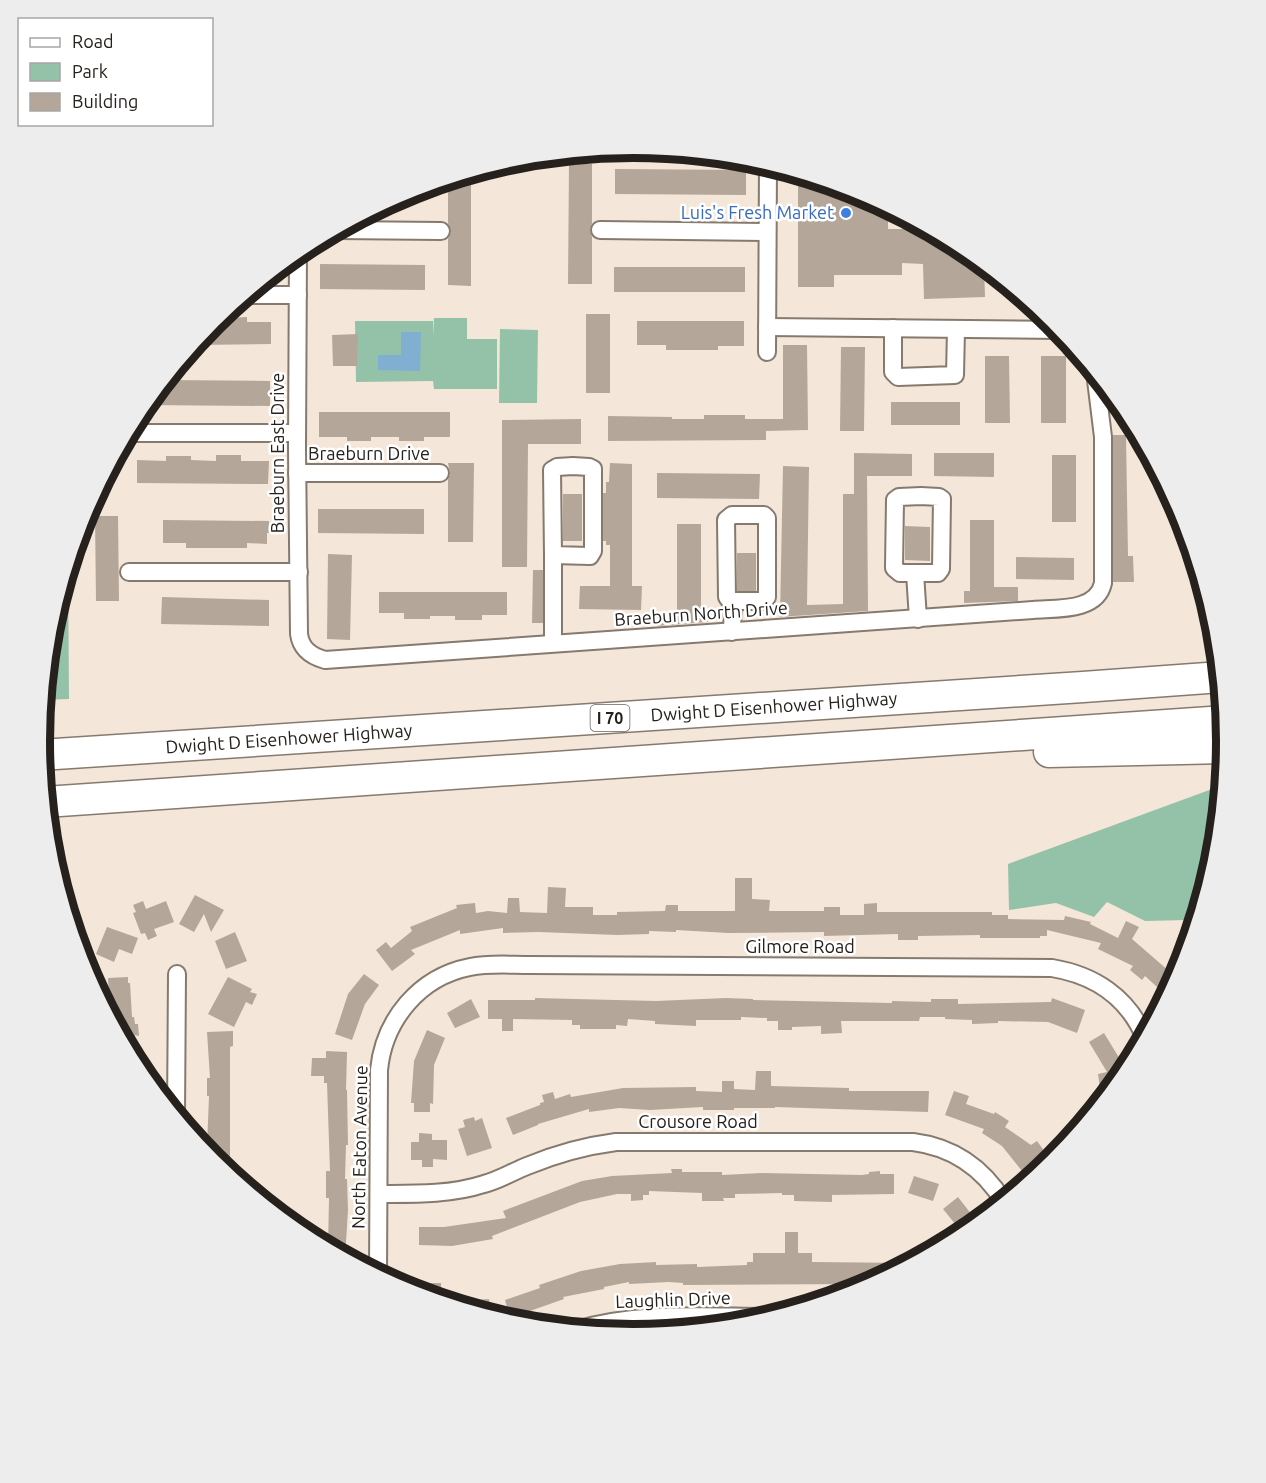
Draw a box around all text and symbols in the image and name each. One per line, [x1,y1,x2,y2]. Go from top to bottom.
legend [18,18,213,126]
text: Road [72,31,114,51]
text: Park [72,61,108,81]
text: Building [72,91,138,111]
place label: Luis's Fresh Market [681,202,834,222]
marker: Luis's Fresh Market [839,206,853,220]
street label: Braeburn East Drive [267,373,287,533]
street label: Braeburn Drive [308,443,430,463]
street label: Braeburn North Drive [614,597,788,629]
street label: Dwight D Eisenhower Highway [650,687,898,725]
road number: I 70 [590,705,630,731]
street label: Dwight D Eisenhower Highway [165,719,413,757]
street label: Gilmore Road [745,936,855,956]
street label: North Eaton Avenue [348,1065,370,1229]
street label: Crousore Road [638,1111,758,1131]
street label: Laughlin Drive [615,1287,731,1311]

